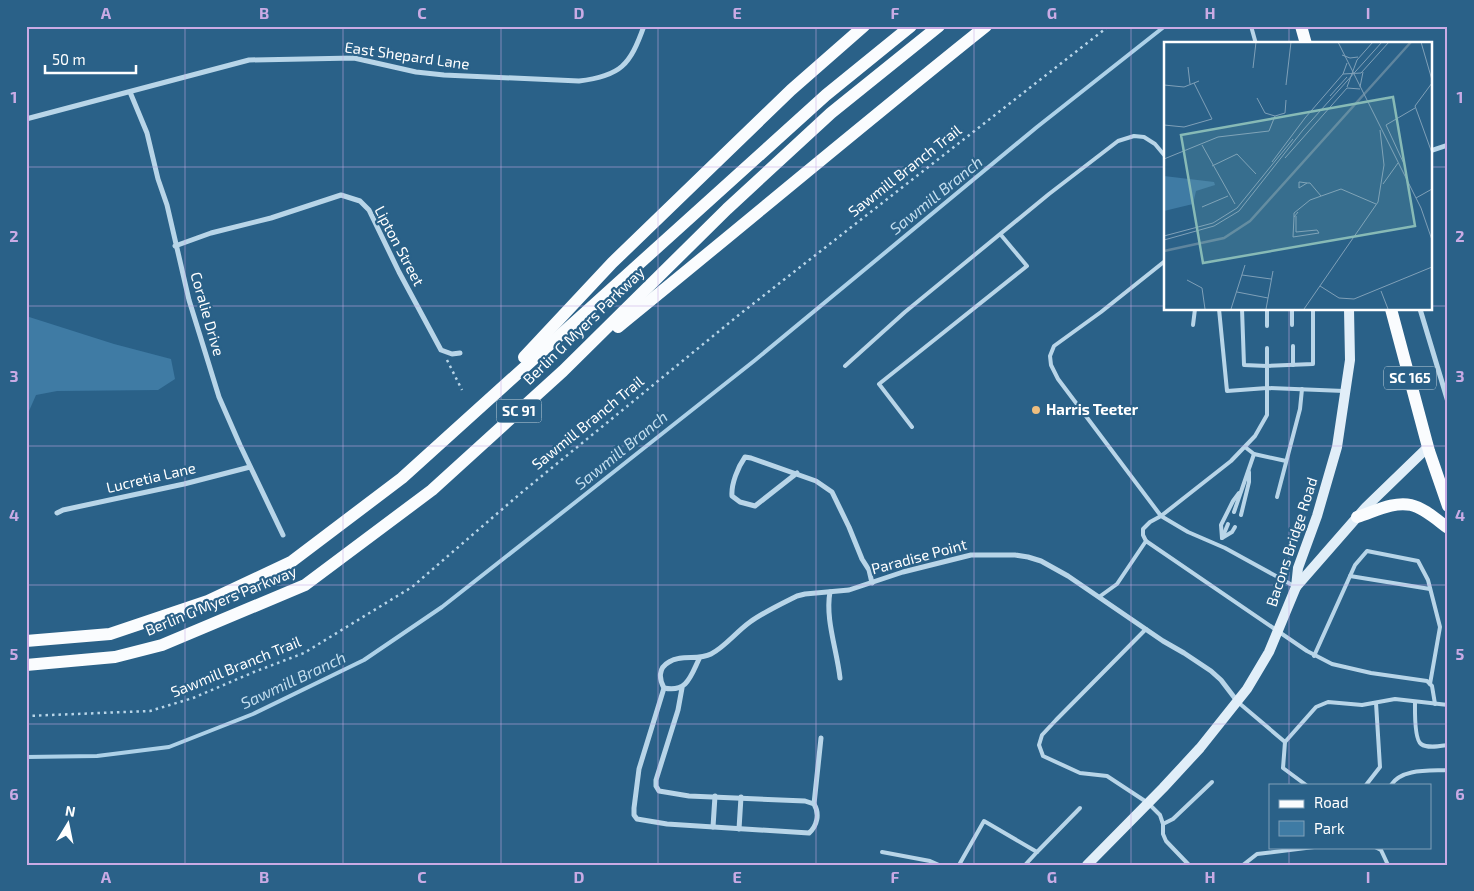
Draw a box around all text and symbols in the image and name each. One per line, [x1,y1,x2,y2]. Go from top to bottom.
text: A [101,3,112,22]
text: B [259,3,269,22]
text: C [417,3,427,22]
text: D [574,3,585,22]
text: E [732,3,742,22]
text: F [891,3,900,22]
text: G [1047,3,1057,22]
text: H [1204,3,1216,22]
text: I [1366,3,1370,22]
street label: East Shepard Lane [344,37,471,73]
scale bar [45,42,136,74]
inset map [1164,42,1432,310]
text: 50 m [52,50,86,68]
text: 1 [11,87,17,106]
text: 1 [1457,87,1463,106]
street label: Sawmill Branch Trail [844,121,966,221]
water label: Sawmill Branch [886,152,986,238]
street label: Lipton Street [371,202,429,289]
text: 2 [9,226,19,245]
text: 2 [1455,226,1465,245]
street label: Berlin G Myers Parkway [519,263,648,388]
street label: Coralie Drive [187,270,229,358]
text: 3 [9,366,19,385]
road number: SC 165 [1384,366,1436,389]
text: 3 [1455,366,1465,385]
street label: Sawmill Branch Trail [528,372,648,474]
road number: SC 91 [496,400,542,422]
place label: Harris Teeter [1046,400,1139,418]
marker: Harris Teeter [1030,404,1042,416]
water label: Sawmill Branch [571,407,671,493]
street label: Lucretia Lane [104,458,197,496]
street label: Bacons Bridge Road [1262,475,1320,609]
text: 4 [9,505,19,524]
text: 4 [1455,505,1465,524]
street label: Paradise Point [869,535,969,577]
street label: Berlin G Myers Parkway [142,561,299,639]
street label: Sawmill Branch Trail [168,633,304,701]
text: 5 [10,644,19,663]
text: 5 [1456,644,1465,663]
water label: Sawmill Branch [237,647,349,713]
text: 6 [9,784,19,803]
legend [1269,784,1432,848]
text: 6 [1455,784,1465,803]
text: Road [1314,793,1349,811]
north arrow [42,798,92,848]
text: N [64,801,77,820]
text: Park [1314,819,1345,837]
text: A [101,867,112,886]
text: B [259,867,269,886]
text: C [417,867,427,886]
text: D [574,867,585,886]
text: E [732,867,742,886]
text: F [891,867,900,886]
text: G [1047,867,1057,886]
text: H [1204,867,1216,886]
text: I [1366,867,1370,886]

